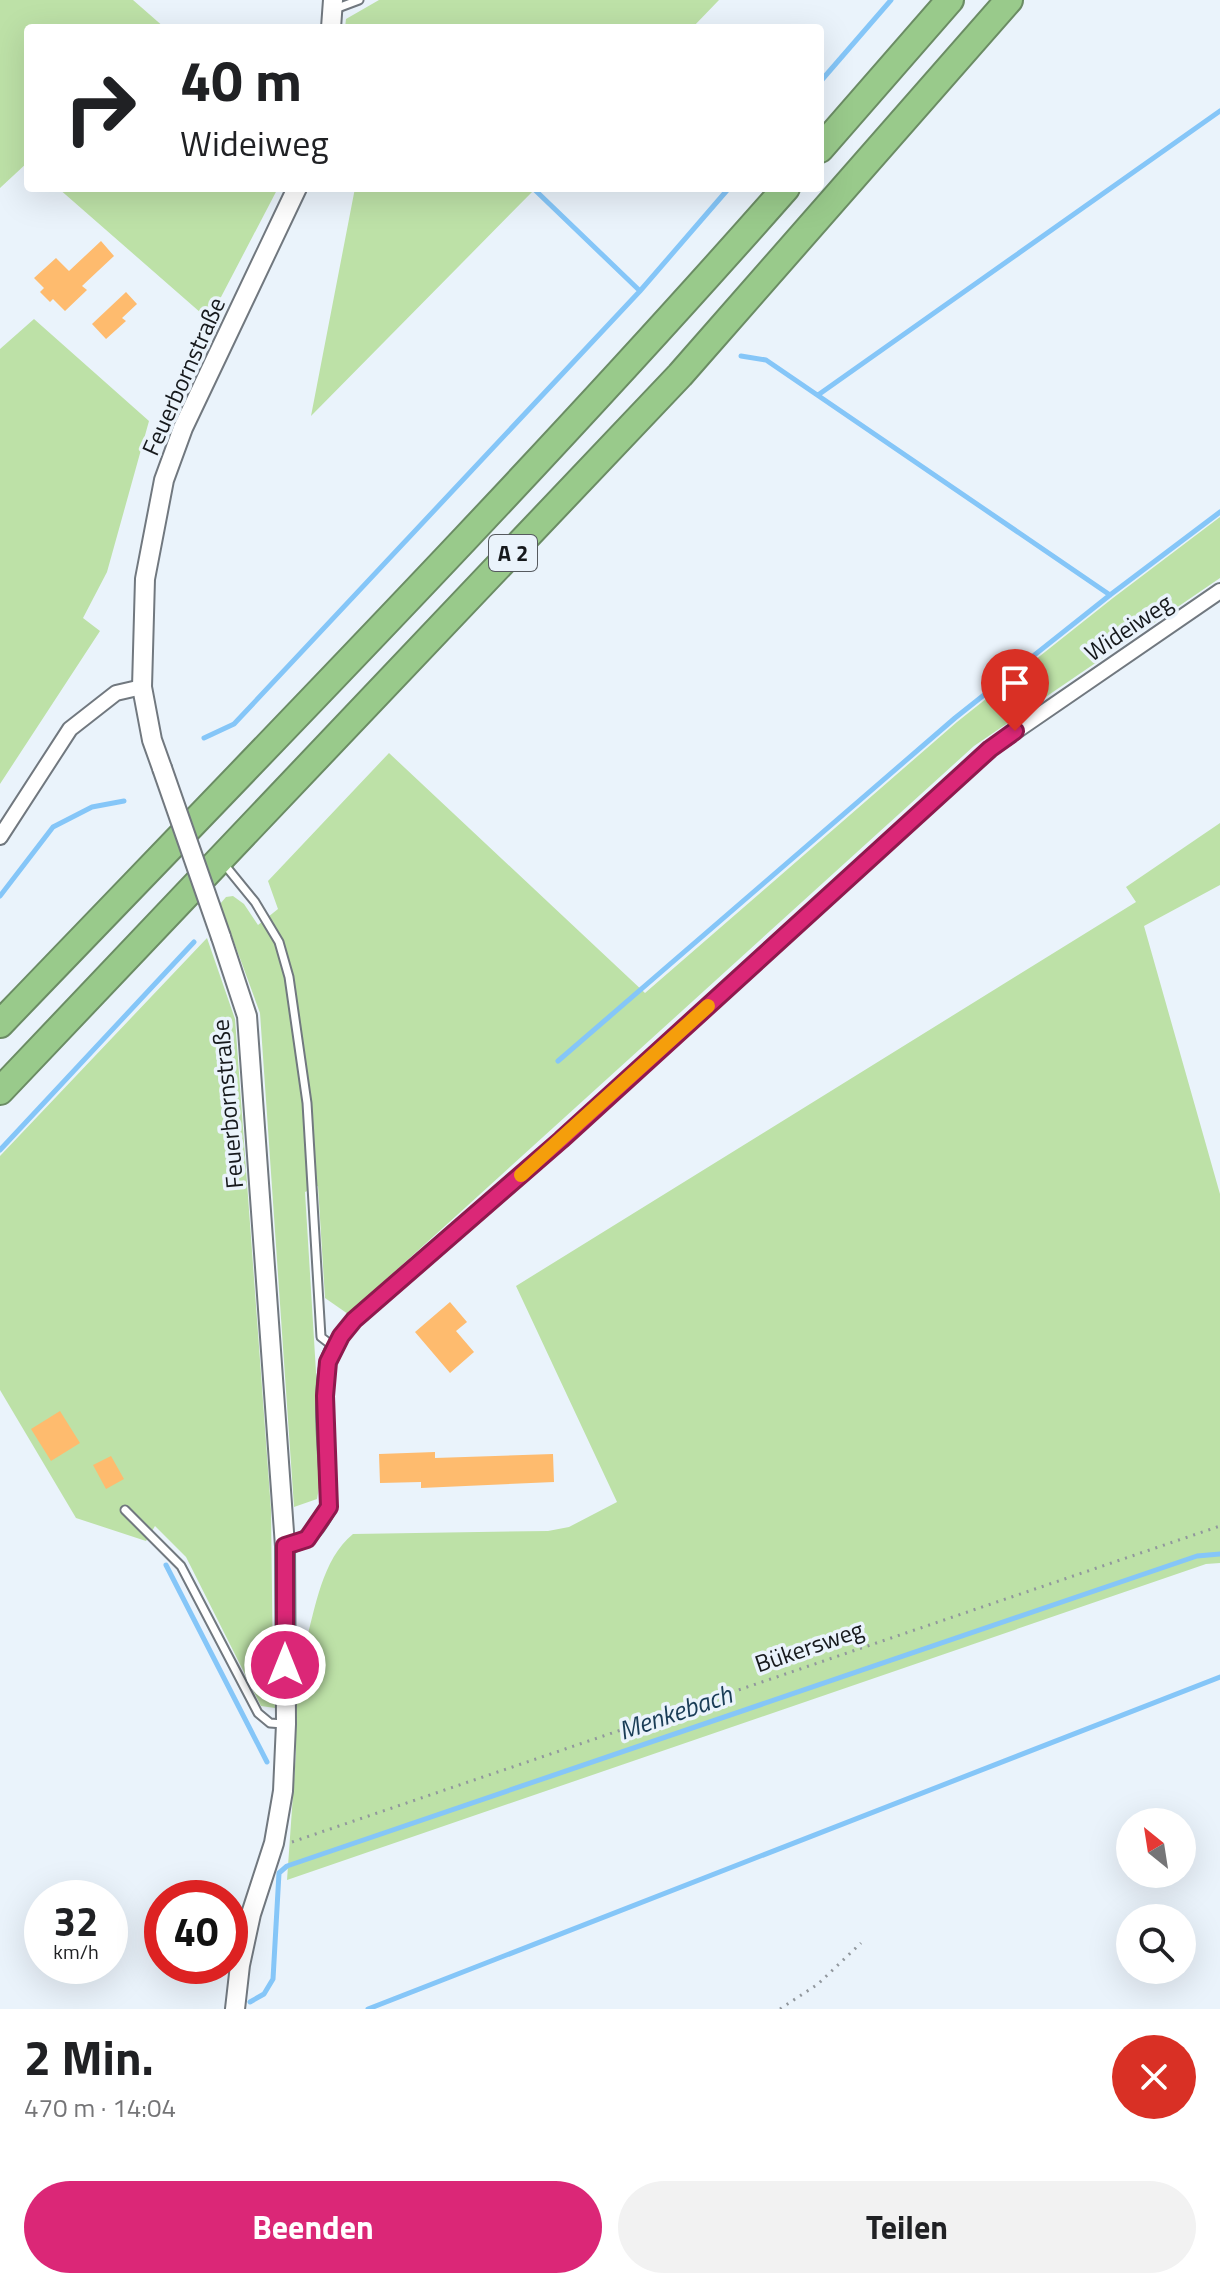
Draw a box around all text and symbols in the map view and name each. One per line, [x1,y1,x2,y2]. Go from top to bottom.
text: 40 m [180,38,302,123]
icon: right [48,56,152,160]
text: Wideiweg [180,115,329,170]
street label: Feuerbornstraße [132,291,234,461]
road number: A 2 [489,535,537,571]
street label: Wideiweg [1077,584,1179,670]
pin [981,649,1049,731]
icon: arrive [993,661,1037,705]
street label: Feuerbornstraße [202,1018,252,1190]
street label: Bükersweg [750,1611,868,1681]
position arrow [243,1623,327,1707]
water label: Menkebach [613,1674,738,1750]
north arrow [1116,1808,1196,1888]
map controls [1116,1808,1196,1984]
speed limit sign: 40 [144,1880,248,1984]
text: 32 [54,1891,98,1952]
button: search [1116,1904,1196,1984]
text: km/h [53,1936,99,1967]
text: 2 Min. [24,2021,154,2094]
button: close [1112,2035,1196,2119]
text: 470 m · 14:04 [24,2088,176,2127]
button: Beenden [24,2181,602,2273]
button: Teilen [618,2181,1196,2273]

